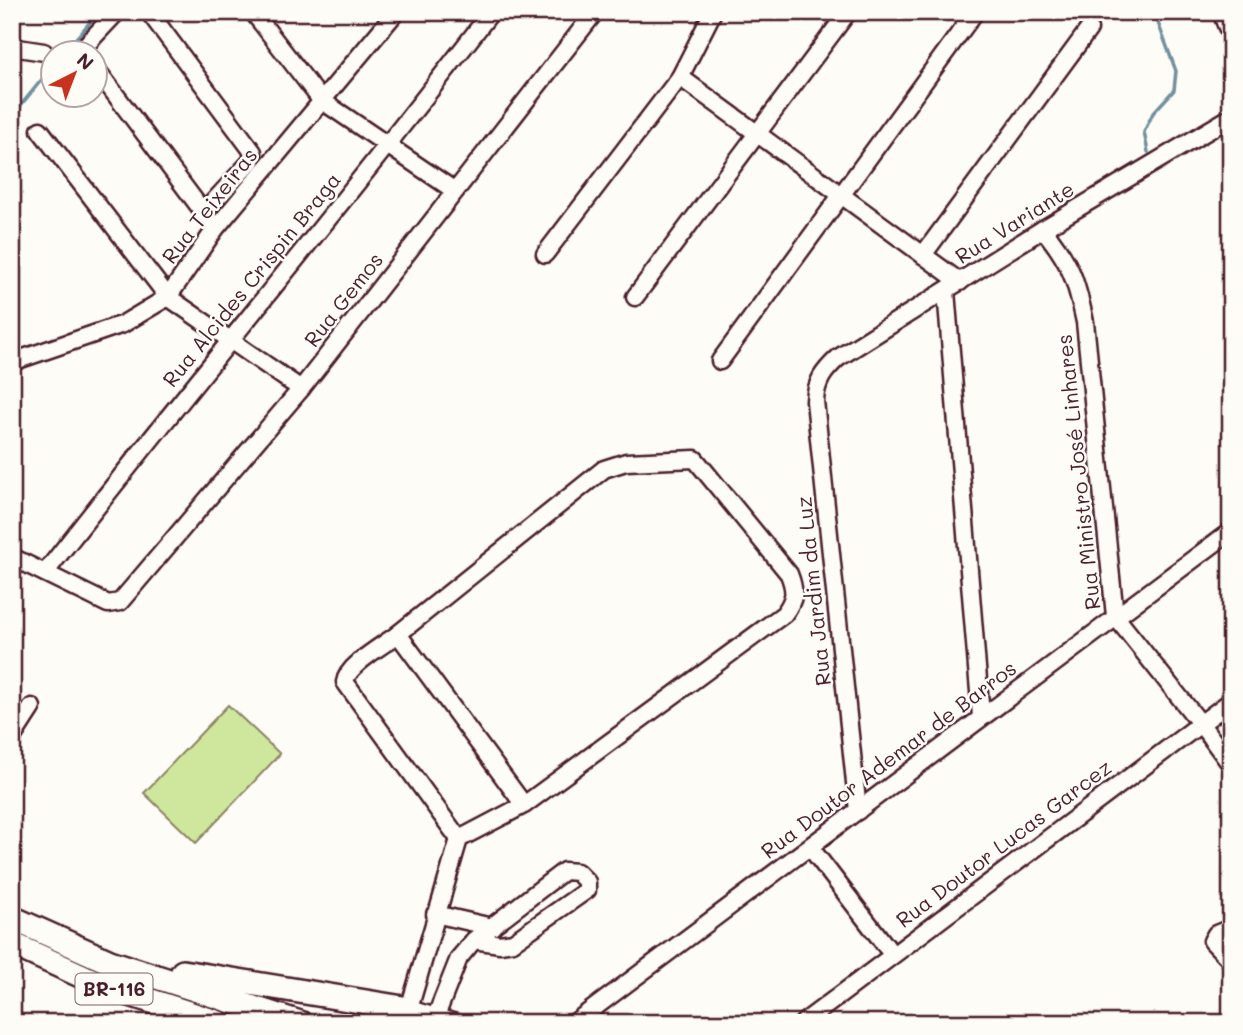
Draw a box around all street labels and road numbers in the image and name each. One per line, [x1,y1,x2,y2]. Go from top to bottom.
street label: Rua Teixeiras [155,142,262,268]
street label: Rua Alcides Crispin Braga [156,166,346,392]
street label: Rua Variante [950,174,1079,269]
street label: Rua Gemos [297,246,388,352]
street label: Rua Ministro José Linhares [1050,333,1105,611]
street label: Rua Jardim da Luz [789,495,836,687]
street label: Rua Doutor Ademar de Barros [755,654,1021,864]
street label: Rua Doutor Lucas Garcez [890,753,1116,933]
road number: BR-116 [76,973,152,1004]

